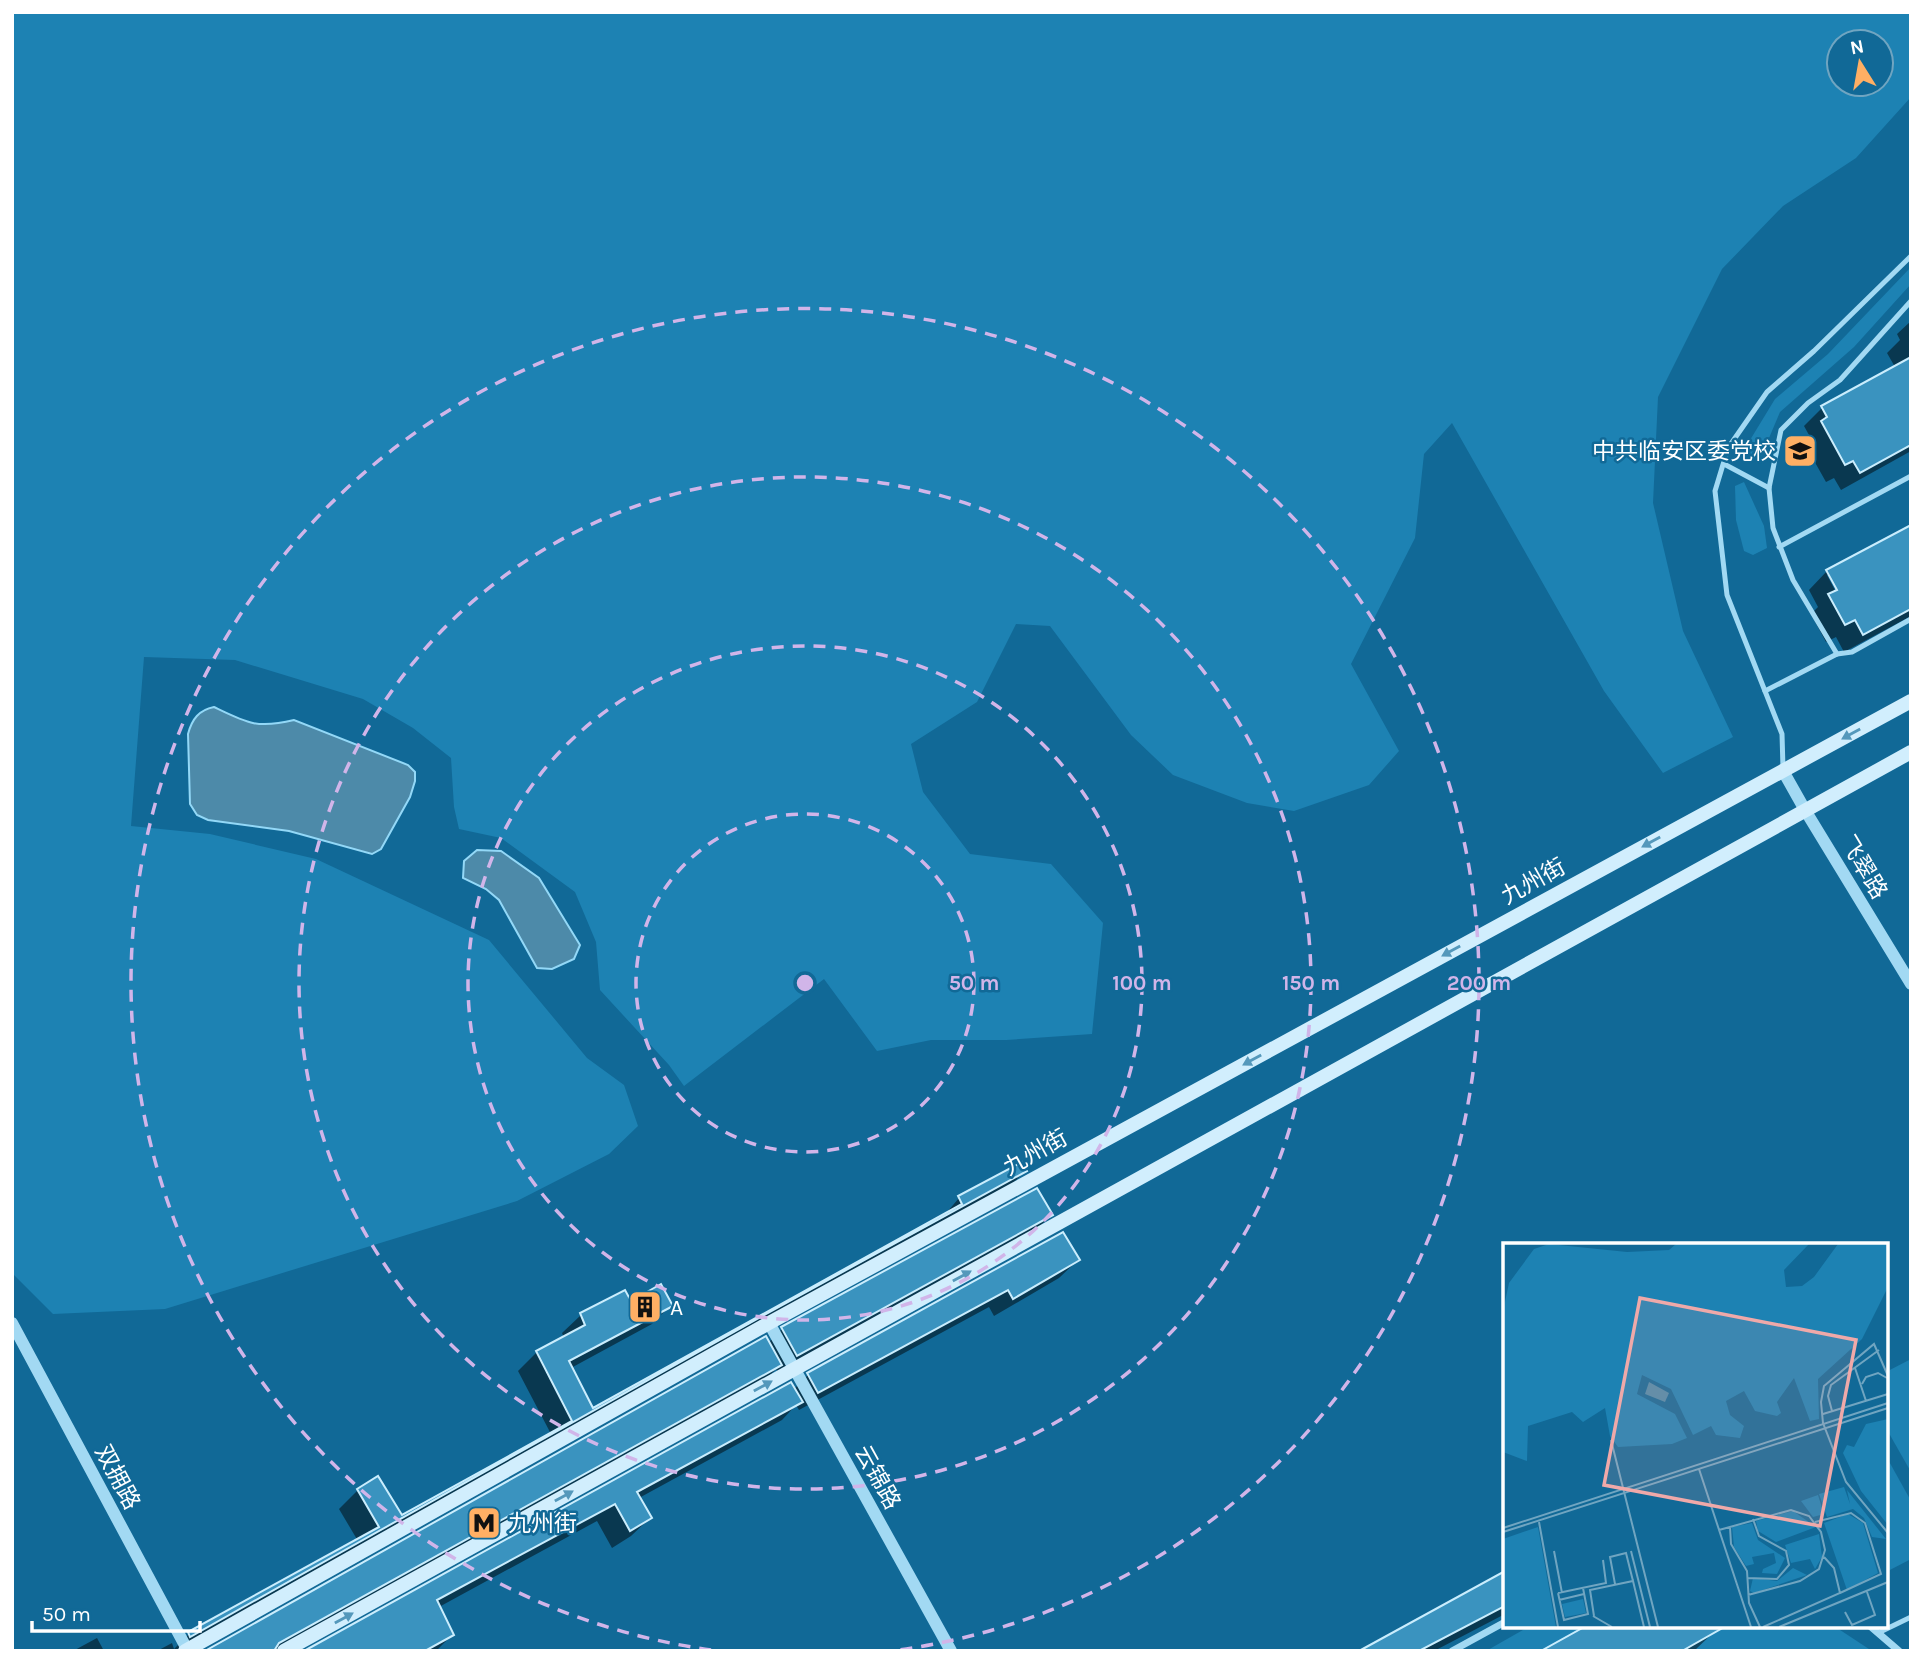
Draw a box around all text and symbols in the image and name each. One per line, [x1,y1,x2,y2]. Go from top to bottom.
north arrow [1825,28,1895,98]
text: N [1848,35,1866,59]
school or university icon: 中共临安区委党校 [1781,432,1819,470]
place label: 中共临安区委党校 [1592,438,1776,465]
one-way arrow [1841,728,1861,740]
street label: 飞翠路 [1834,831,1893,904]
one-way arrow [1641,837,1661,848]
street label: 九州街 [1497,853,1570,910]
one-way arrow [1441,945,1461,957]
centre of rings [793,971,817,995]
text: 50 m [949,971,999,995]
text: 100 m [1112,971,1172,995]
text: 150 m [1282,971,1340,995]
text: 200 m [1447,971,1511,995]
one-way arrow [1242,1054,1261,1066]
street label: 九州街 [999,1124,1072,1181]
inset map [1503,1243,1888,1628]
one-way arrow [953,1270,972,1282]
building icon: A [626,1288,664,1326]
place label: A [670,1294,683,1321]
one-way arrow [753,1380,773,1392]
street label: 双拥路 [89,1440,146,1514]
street label: 云锦路 [849,1441,906,1514]
one-way arrow [554,1490,574,1502]
metro station icon: 九州街 [465,1504,503,1542]
place label: 九州街 [508,1510,577,1537]
scale bar [32,1590,200,1634]
text: 50 m [42,1602,91,1626]
one-way arrow [334,1612,353,1624]

